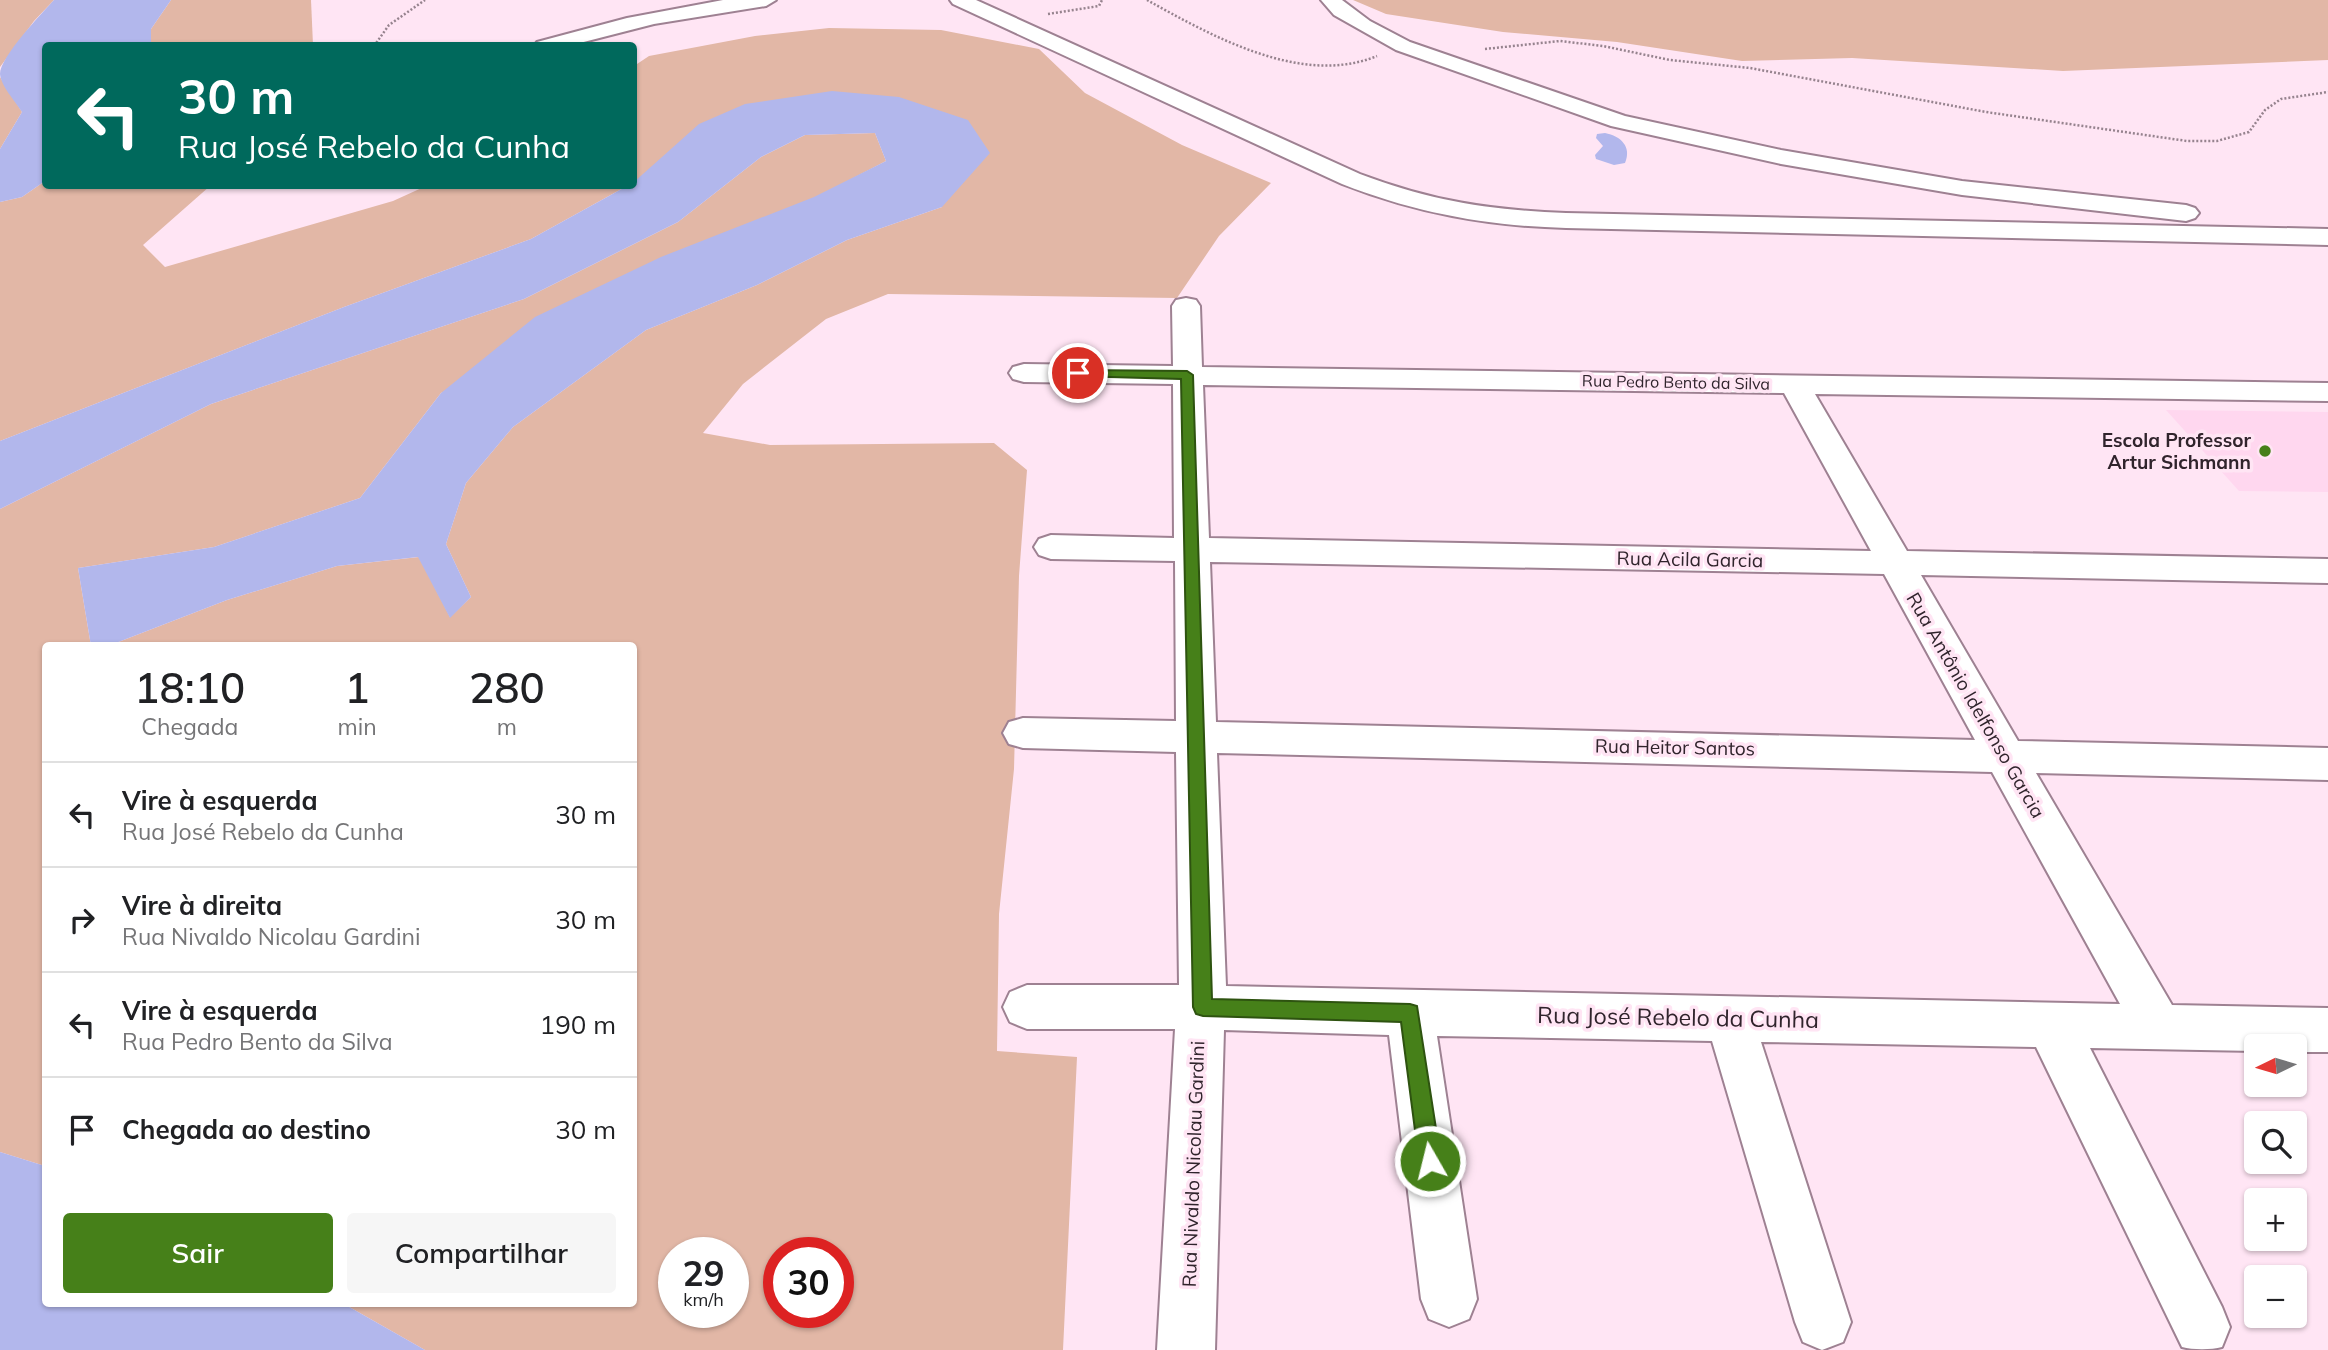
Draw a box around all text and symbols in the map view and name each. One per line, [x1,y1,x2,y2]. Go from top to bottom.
text: 30 m [178,65,294,126]
icon: left [63,70,154,161]
text: Rua José Rebelo da Cunha [178,126,570,166]
pin [1048,343,1108,403]
icon: arrive [1059,354,1097,392]
street label: Rua Pedro Bento da Silva [1582,370,1770,394]
place label: Escola Professor Artur Sichmann [2102,428,2252,474]
marker: Escola Professor Artur Sichmann [2257,443,2273,459]
street label: Rua Acila Garcia [1617,546,1763,572]
street label: Rua Antônio Idelfonso Garcia [1902,588,2050,822]
text: 18:10 [134,661,245,714]
text: 1 [344,661,370,714]
text: 280 [469,661,545,714]
text: Chegada [141,712,238,741]
text: min [337,712,377,741]
text: m [497,712,517,741]
street label: Rua Heitor Santos [1595,734,1755,760]
text: Vire à esquerda [122,784,318,817]
icon: left [63,796,101,834]
text: 30 m [555,798,616,831]
text: Rua José Rebelo da Cunha [122,817,404,846]
text: Vire à direita [122,889,282,922]
icon: right [63,901,101,939]
text: 30 m [555,903,616,936]
text: Rua Nivaldo Nicolau Gardini [122,922,420,951]
text: Vire à esquerda [122,994,318,1027]
street label: Rua José Rebelo da Cunha [1537,1000,1819,1034]
icon: left [63,1006,101,1044]
text: 190 m [540,1008,616,1041]
text: Rua Pedro Bento da Silva [122,1027,392,1056]
north arrow [2244,1034,2306,1097]
map controls [2244,1034,2307,1328]
street label: Rua Nivaldo Nicolau Gardini [1177,1040,1209,1288]
icon: arrive [63,1111,101,1149]
button: search [2244,1111,2307,1174]
text: Chegada ao destino [122,1113,371,1146]
text: 30 m [555,1113,616,1146]
position arrow [1393,1124,1467,1198]
button: + [2244,1188,2307,1251]
button: Sair [63,1213,333,1293]
button: Compartilhar [347,1213,616,1293]
speed limit sign: 30 [763,1237,854,1328]
text: 29 [682,1251,725,1295]
button: − [2244,1265,2307,1328]
text: km/h [683,1288,724,1311]

